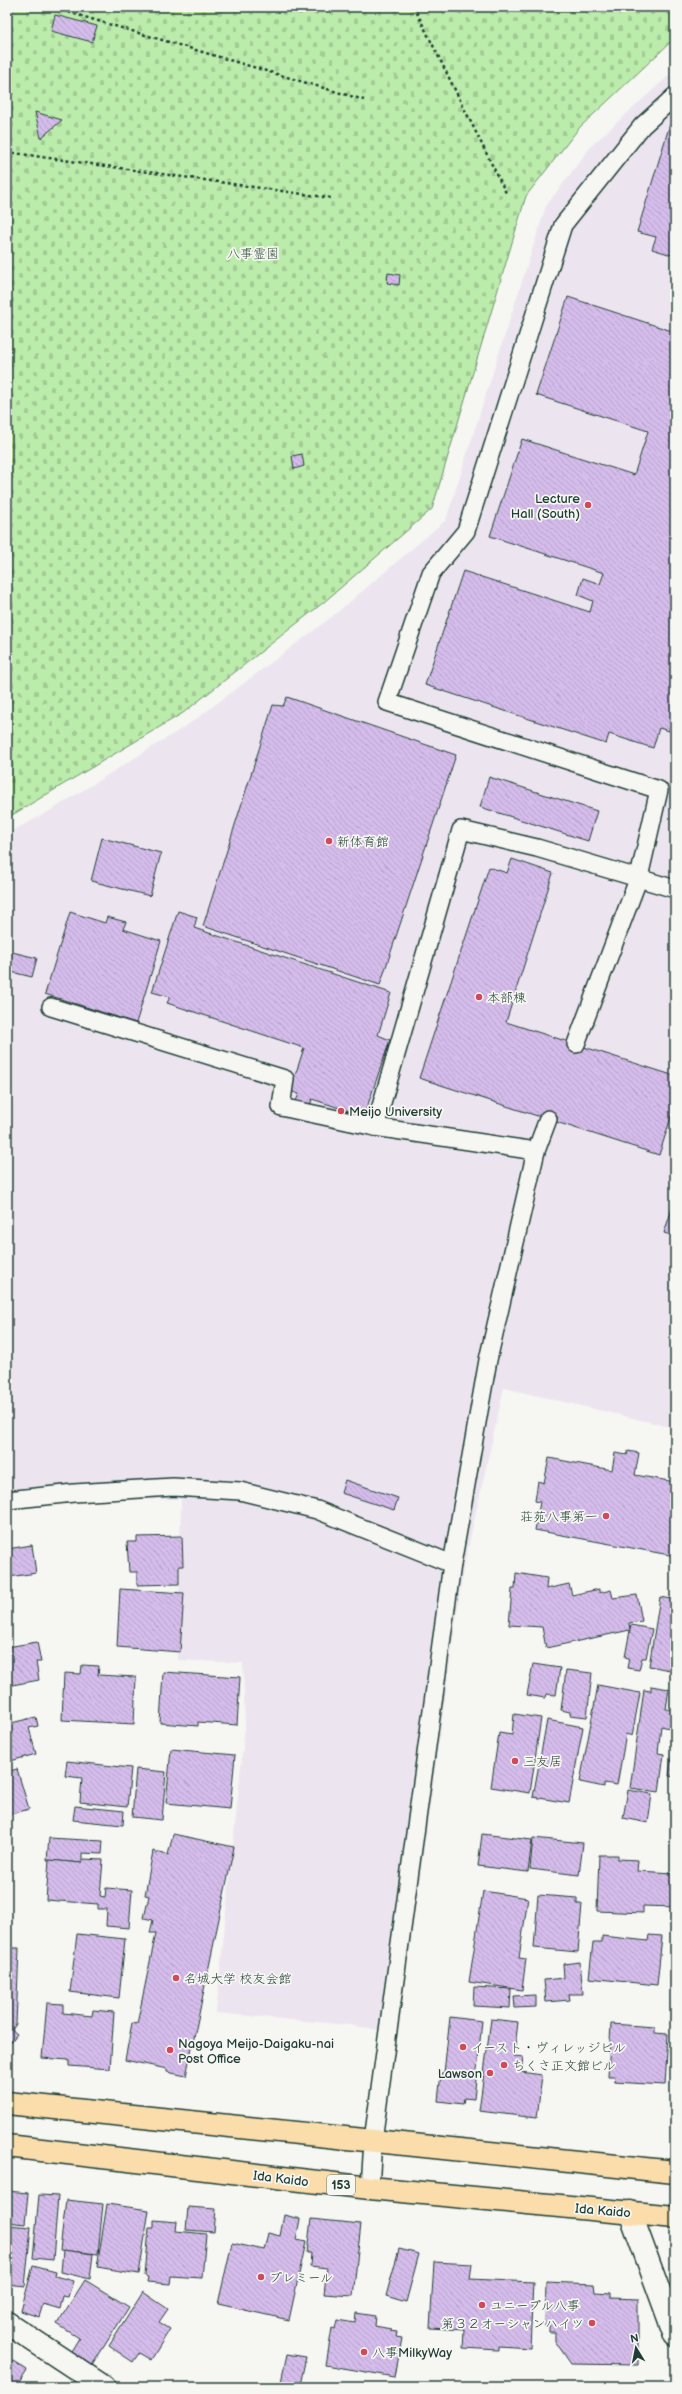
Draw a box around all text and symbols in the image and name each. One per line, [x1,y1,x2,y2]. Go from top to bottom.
park label: 八事霊園 [227,246,279,262]
place label: Lecture Hall (South) [511,491,580,522]
marker: Lecture Hall (South) [583,500,593,510]
place label: 新体育館 [337,834,389,850]
marker: 新体育館 [324,836,334,846]
place label: 本部棟 [487,990,526,1006]
marker: 本部棟 [474,992,484,1002]
place label: Meijo University [349,1104,442,1120]
marker: Meijo University [336,1106,346,1116]
place label: 荘苑八事第一 [520,1509,598,1525]
marker: 荘苑八事第一 [601,1511,611,1521]
place label: 三友居 [523,1754,562,1770]
marker: 三友居 [510,1756,520,1766]
place label: 名城大学 校友会館 [184,1971,292,1987]
marker: 名城大学 校友会館 [171,1973,181,1983]
place label: Nagoya Meijo-Daigaku-nai Post Office [178,2036,334,2067]
place label: イースト・ヴィレッジビル [471,2040,626,2056]
marker: イースト・ヴィレッジビル [458,2042,468,2052]
marker: Nagoya Meijo-Daigaku-nai Post Office [165,2045,175,2055]
place label: ちくさ正文館ビル [512,2058,616,2074]
marker: ちくさ正文館ビル [499,2060,509,2070]
place label: Lawson [438,2066,482,2082]
marker: Lawson [485,2068,495,2078]
street label: Ida Kaido [252,2168,310,2190]
road number: 153 [327,2175,355,2195]
street label: Ida Kaido [574,2201,631,2221]
place label: プレミール [269,2270,333,2286]
marker: プレミール [256,2272,266,2282]
place label: ユニーブル八事 [490,2298,580,2314]
marker: ユニーブル八事 [477,2300,487,2310]
place label: 第３２オーシャンハイツ [441,2316,584,2332]
marker: 第３２オーシャンハイツ [587,2318,597,2328]
north arrow [616,2328,656,2368]
text: N [629,2332,640,2346]
place label: 八事MilkyWay [372,2345,452,2361]
marker: 八事MilkyWay [359,2347,369,2357]

